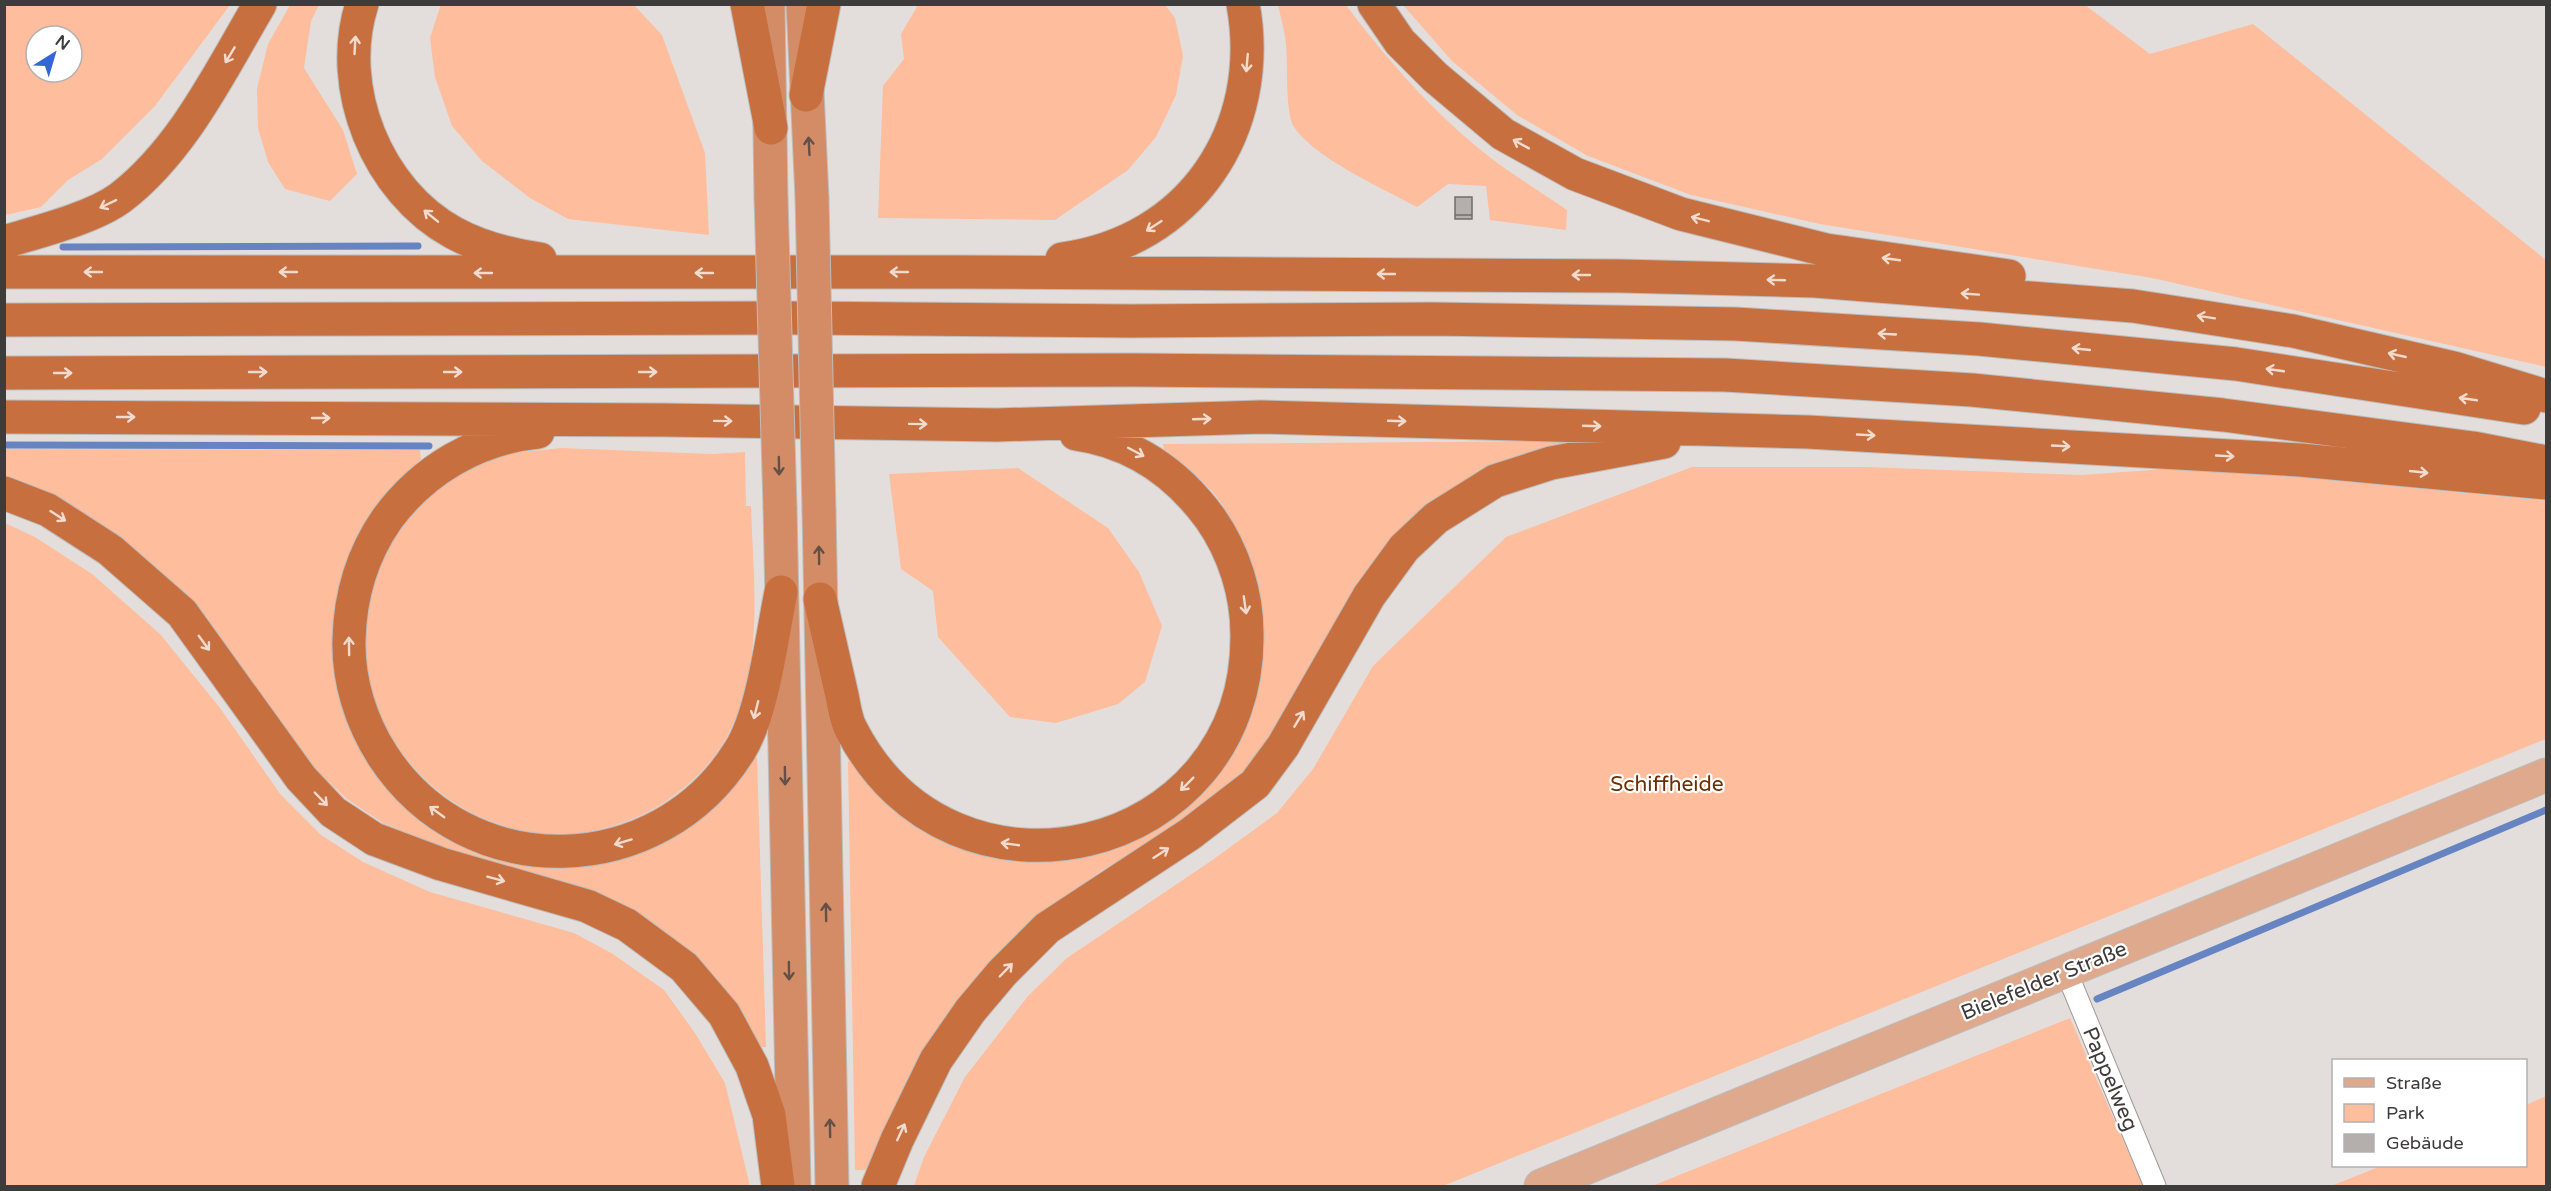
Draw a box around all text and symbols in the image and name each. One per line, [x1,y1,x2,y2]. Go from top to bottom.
north arrow [24,24,84,84]
text: N [51,31,74,55]
one-way arrow [350,35,361,55]
one-way arrow [224,46,236,63]
one-way arrow [1241,52,1252,72]
one-way arrow [803,137,814,157]
one-way arrow [1513,138,1530,150]
one-way arrow [99,198,117,210]
one-way arrow [423,210,439,223]
one-way arrow [1691,213,1710,225]
one-way arrow [1146,220,1163,232]
one-way arrow [1882,254,1901,265]
one-way arrow [83,266,103,278]
one-way arrow [278,266,298,278]
one-way arrow [889,266,909,278]
one-way arrow [473,267,493,279]
one-way arrow [694,267,714,279]
one-way arrow [1376,268,1396,280]
one-way arrow [1571,269,1591,281]
one-way arrow [1766,275,1786,286]
one-way arrow [1961,288,1981,299]
one-way arrow [2196,312,2216,323]
one-way arrow [1878,328,1897,339]
one-way arrow [2072,343,2092,354]
one-way arrow [2388,348,2407,360]
one-way arrow [2266,364,2286,375]
one-way arrow [247,366,267,378]
one-way arrow [442,366,462,378]
one-way arrow [637,366,657,378]
one-way arrow [52,367,72,379]
one-way arrow [2459,393,2478,404]
one-way arrow [115,412,135,423]
one-way arrow [310,412,330,424]
one-way arrow [1192,413,1212,424]
one-way arrow [712,415,732,427]
one-way arrow [1387,415,1407,426]
one-way arrow [907,418,927,430]
one-way arrow [1582,420,1602,432]
one-way arrow [1856,430,1876,441]
one-way arrow [2051,441,2071,452]
one-way arrow [1126,447,1144,459]
one-way arrow [2215,450,2235,461]
one-way arrow [773,455,785,475]
one-way arrow [2409,467,2429,478]
one-way arrow [49,511,66,523]
one-way arrow [813,546,825,566]
one-way arrow [1239,595,1250,615]
one-way arrow [198,635,210,651]
one-way arrow [343,637,355,657]
one-way arrow [749,701,761,720]
one-way arrow [1294,711,1306,728]
one-way arrow [779,766,791,786]
park label: Schiffheide [1610,772,1724,797]
one-way arrow [1180,776,1195,791]
one-way arrow [314,791,328,806]
one-way arrow [430,806,446,818]
one-way arrow [614,837,633,848]
one-way arrow [1000,838,1020,849]
one-way arrow [1152,847,1169,859]
one-way arrow [486,874,505,885]
one-way arrow [820,903,832,923]
street label: Bielefelder Straße [1957,936,2131,1026]
one-way arrow [784,961,795,981]
one-way arrow [999,962,1013,977]
street label: Pappelweg [2077,1023,2143,1135]
legend [2332,1059,2527,1167]
text: Straße [2386,1072,2442,1094]
text: Park [2386,1102,2425,1124]
one-way arrow [825,1119,836,1139]
one-way arrow [895,1124,907,1142]
text: Gebäude [2386,1132,2464,1154]

